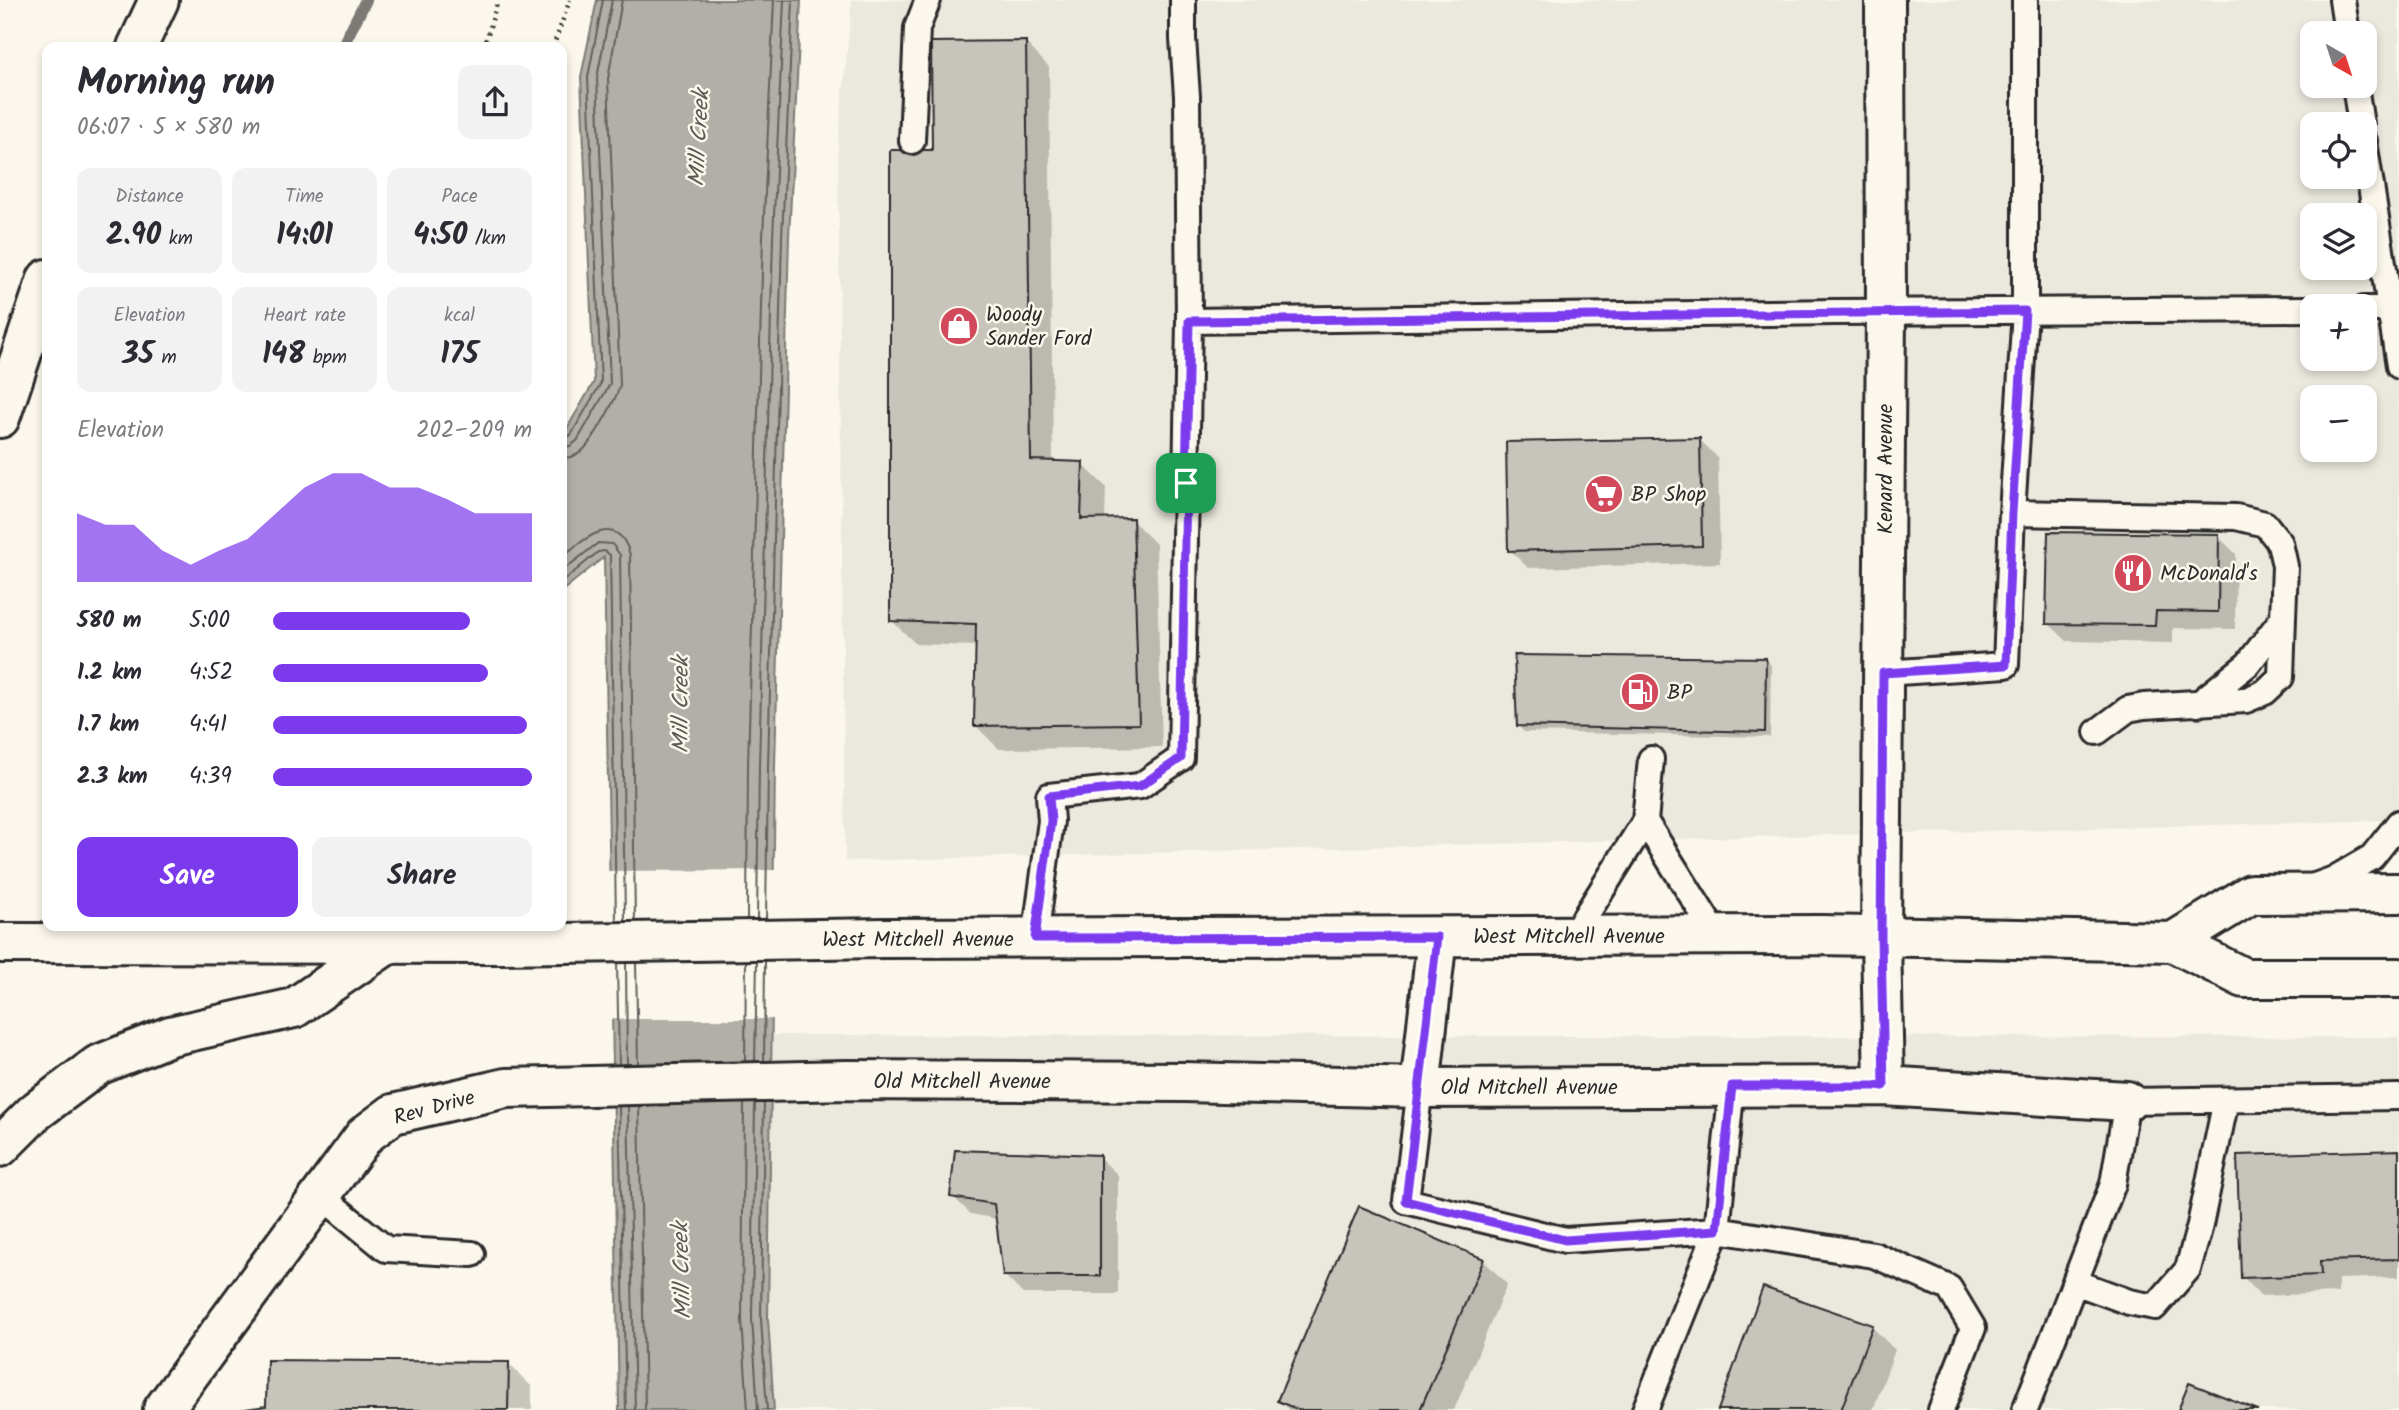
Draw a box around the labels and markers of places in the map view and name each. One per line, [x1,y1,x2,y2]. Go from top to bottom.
place label: Woody Sander Ford [986,299,1092,356]
shop icon: Woody Sander Ford [938,305,980,347]
pin [1156,453,1216,513]
supermarket icon: BP Shop [1583,473,1625,515]
place label: BP Shop [1631,479,1706,512]
restaurant icon: McDonald's [2112,552,2154,594]
place label: McDonald's [2160,558,2258,591]
fuel station icon: BP [1619,671,1661,713]
place label: BP [1667,677,1692,710]

